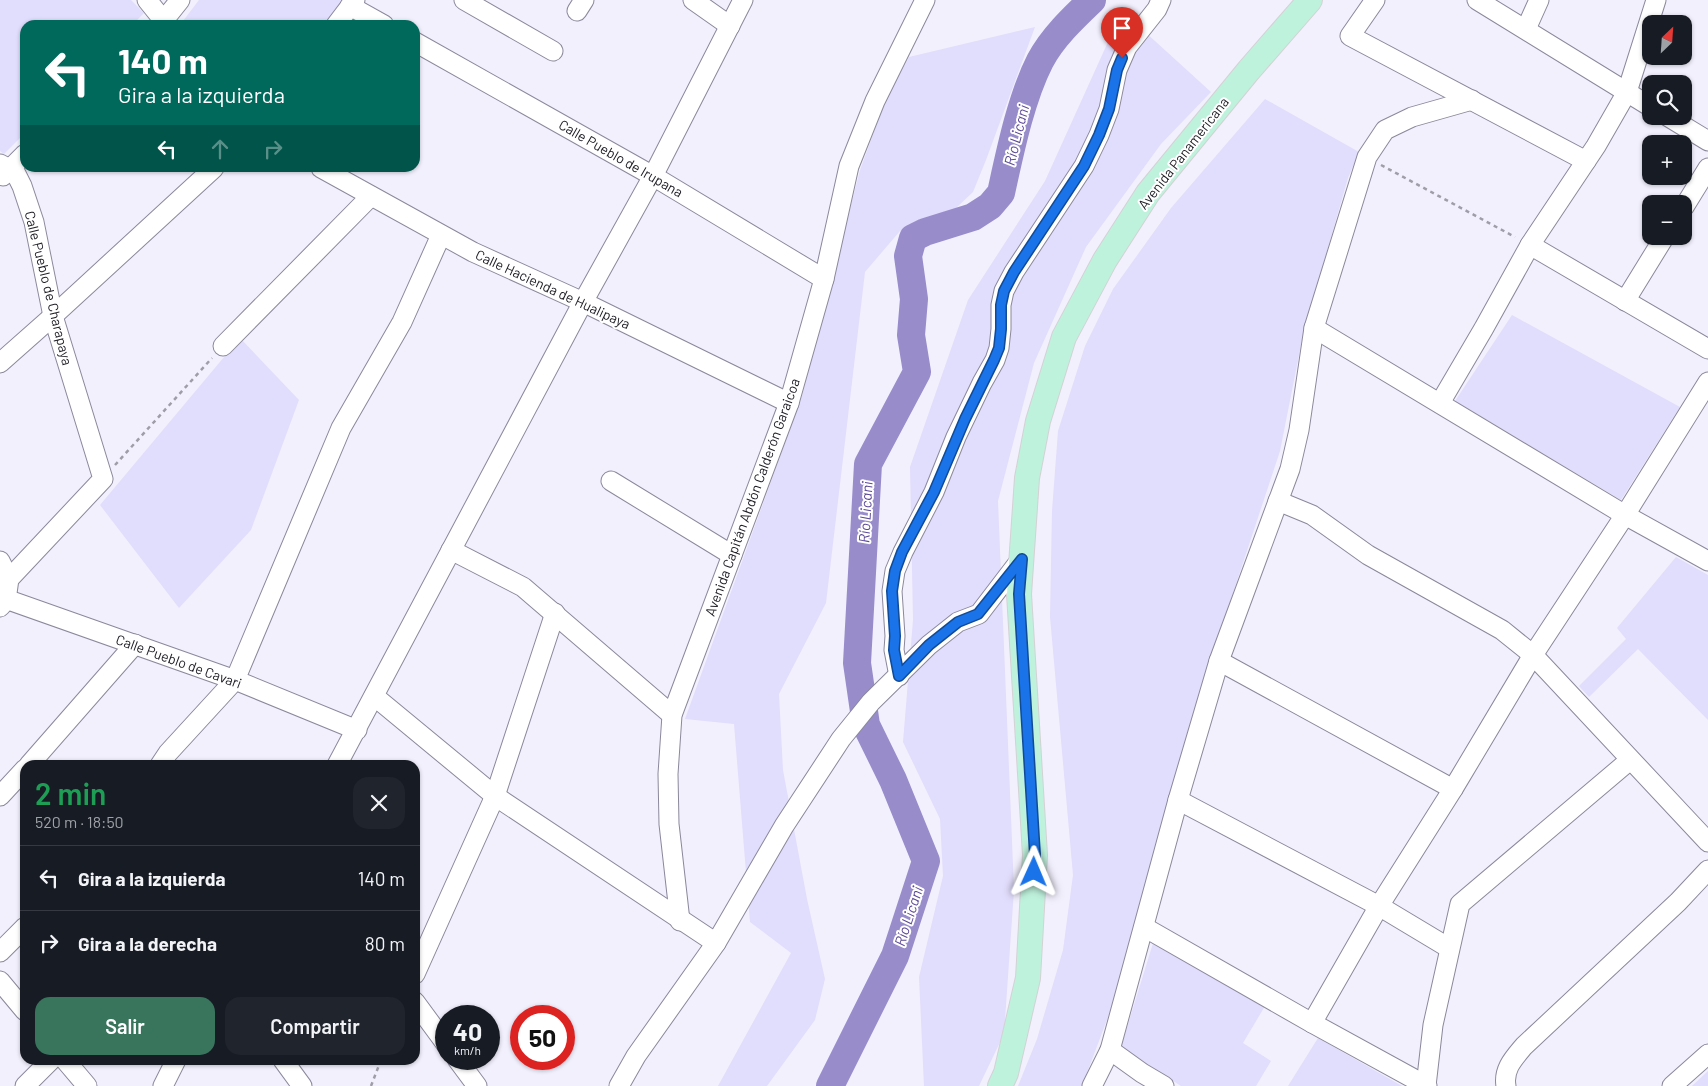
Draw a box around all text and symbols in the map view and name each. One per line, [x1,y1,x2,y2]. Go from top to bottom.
pin [1101,7,1143,58]
icon: arrive [1108,14,1136,42]
north arrow [1642,15,1692,65]
map controls [1642,15,1692,245]
text: 140 m [118,39,208,81]
icon: left [35,40,100,105]
button: search [1642,75,1692,125]
text: Gira a la izquierda [118,81,285,107]
street label: Avenida Panamericana [1134,94,1232,212]
water label: Río Licani [1000,103,1032,167]
street label: Calle Pueblo de Irupana [556,116,686,200]
icon: left [153,135,181,163]
icon: ahead [206,135,234,163]
icon: right [259,135,287,163]
button: + [1642,135,1692,185]
button: − [1642,195,1692,245]
street label: Calle Pueblo de Charapaya [22,209,76,367]
street label: Calle Hacienda de Hualipaya [473,246,633,332]
street label: Avenida Capitán Abdón Calderón Garaicoa [701,376,803,618]
water label: Río Licani [854,480,876,543]
street label: Calle Pueblo de Cavari [114,630,244,692]
text: 2 min [35,775,106,811]
button: close [353,777,405,829]
text: 520 m · 18:50 [35,812,124,831]
position arrow [1007,845,1059,897]
icon: left [35,864,63,892]
text: Gira a la izquierda [78,867,226,890]
text: 140 m [358,867,405,890]
water label: Río Licani [890,884,926,948]
icon: right [35,929,63,957]
text: Gira a la derecha [78,932,217,955]
text: 80 m [365,932,405,955]
button: Salir [35,997,215,1055]
button: Compartir [225,997,405,1055]
speed limit sign: 50 [510,1005,575,1070]
text: 40 [453,1016,482,1046]
text: km/h [454,1043,481,1057]

